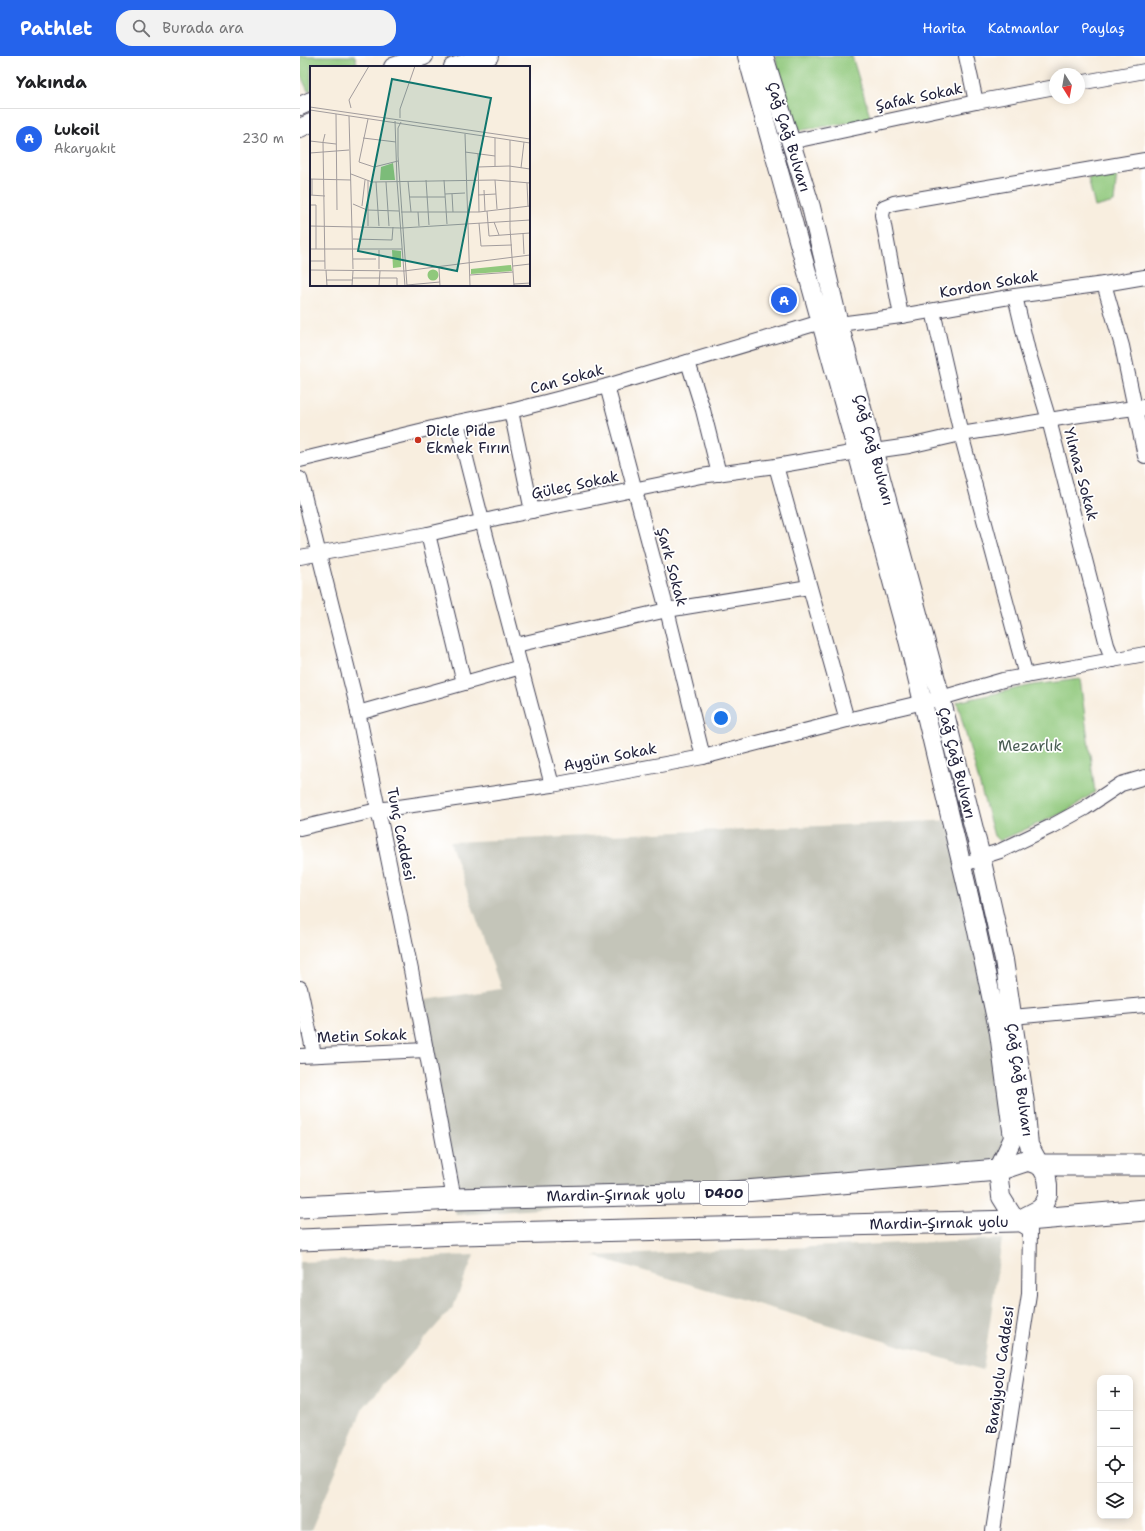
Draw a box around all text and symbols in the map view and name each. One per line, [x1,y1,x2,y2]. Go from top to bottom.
search box [116,10,396,46]
text: Pathlet [20,16,92,41]
icon: search [130,17,152,39]
text: Burada ara [162,18,244,38]
text: Harita [923,19,966,37]
text: Katmanlar [988,19,1059,37]
text: Paylaş [1081,19,1125,37]
inset map [310,66,530,286]
north arrow [1049,68,1085,104]
text: Yakında [16,71,87,93]
street label: Şafak Sokak [874,78,964,116]
street label: Çağ Çağ Bulvarı [763,79,815,195]
text: Lukoil [54,120,100,140]
text: A [24,130,34,147]
text: 230 m [242,130,284,147]
text: Akaryakıt [54,140,116,157]
street label: Kordon Sokak [938,265,1040,303]
pin: A [771,285,797,315]
street label: Can Sokak [528,360,606,398]
street label: Çağ Çağ Bulvarı [850,392,898,508]
place label: Dicle Pide Ekmek Fırın [426,421,510,458]
street label: Yılmaz Sokak [1059,425,1103,523]
marker: Dicle Pide Ekmek Fırın [413,435,423,445]
street label: Güleç Sokak [529,466,621,504]
street label: Şark Sokak [652,525,692,609]
street label: Çağ Çağ Bulvarı [933,705,981,821]
your location [711,708,731,728]
park label: Mezarlık [998,736,1062,756]
street label: Aygün Sokak [562,738,658,776]
street label: Tunç Caddesi [382,786,420,882]
street label: Çağ Çağ Bulvarı [1002,1022,1038,1138]
street label: Metin Sokak [316,1024,408,1048]
road number: D400 [700,1181,748,1205]
street label: Mardin-Şırnak yolu [546,1184,686,1206]
street label: Mardin-Şırnak yolu [869,1212,1009,1234]
street label: Barajyolu Caddesi [981,1305,1019,1435]
map controls [1097,1375,1133,1519]
button: + [1097,1375,1133,1411]
button: − [1097,1411,1133,1447]
button: locate [1097,1447,1133,1483]
button: layers [1097,1483,1133,1519]

